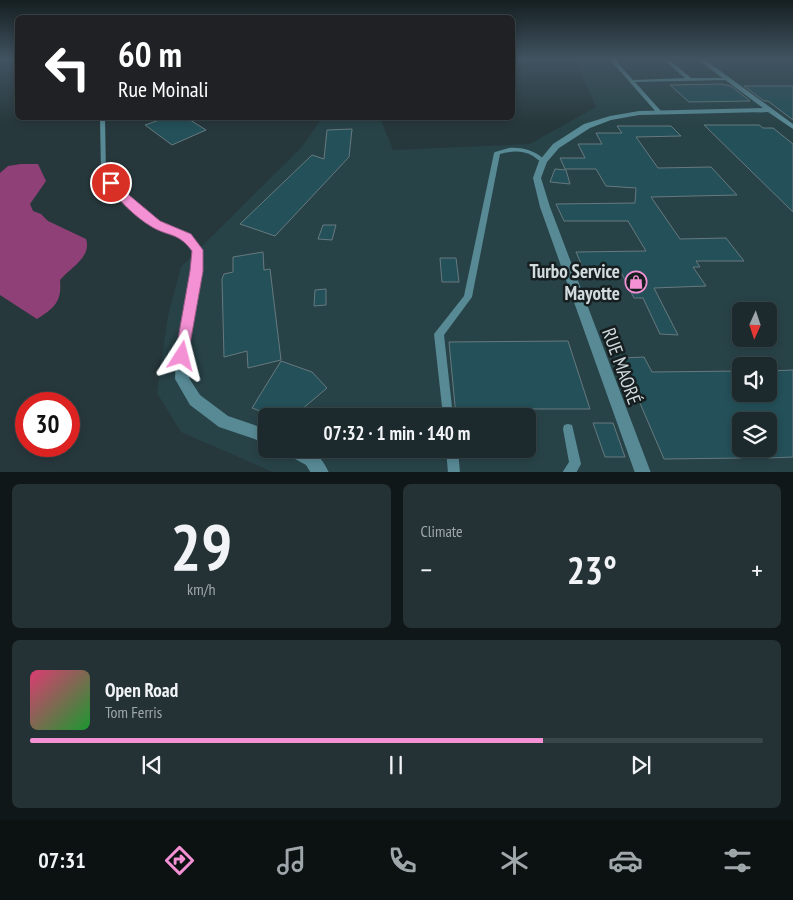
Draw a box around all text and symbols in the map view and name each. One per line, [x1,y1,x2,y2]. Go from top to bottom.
text: 60 m [118,31,182,77]
icon: left [35,35,100,100]
text: Rue Moinali [118,75,209,103]
pin [90,162,132,204]
icon: arrive [97,169,125,197]
place label: Turbo Service Mayotte [529,259,620,305]
shop icon: Turbo Service Mayotte [624,270,648,294]
north arrow [732,302,778,348]
map controls [732,302,777,457]
street label: RUE MAORÉ [597,324,647,408]
position arrow [155,329,207,381]
button: sound [732,357,777,402]
speed limit sign: 30 [15,392,80,457]
button: layers [732,412,777,457]
text: 07:32 · 1 min · 140 m [324,421,470,445]
text: 29 [170,504,232,588]
text: Climate [421,521,463,541]
text: 23° [567,545,617,594]
text: − [421,551,432,588]
text: + [751,551,763,588]
text: km/h [187,579,215,599]
text: Open Road [105,678,178,702]
text: Tom Ferris [105,702,162,722]
icon: previous [138,751,166,779]
icon: pause [382,751,410,779]
icon: next [627,751,655,779]
icon: directions [162,843,197,878]
icon: music [274,843,309,878]
icon: phone [385,843,420,878]
icon: climate [497,843,532,878]
icon: car [608,843,643,878]
icon: filters [720,843,755,878]
text: 07:31 [38,846,86,874]

